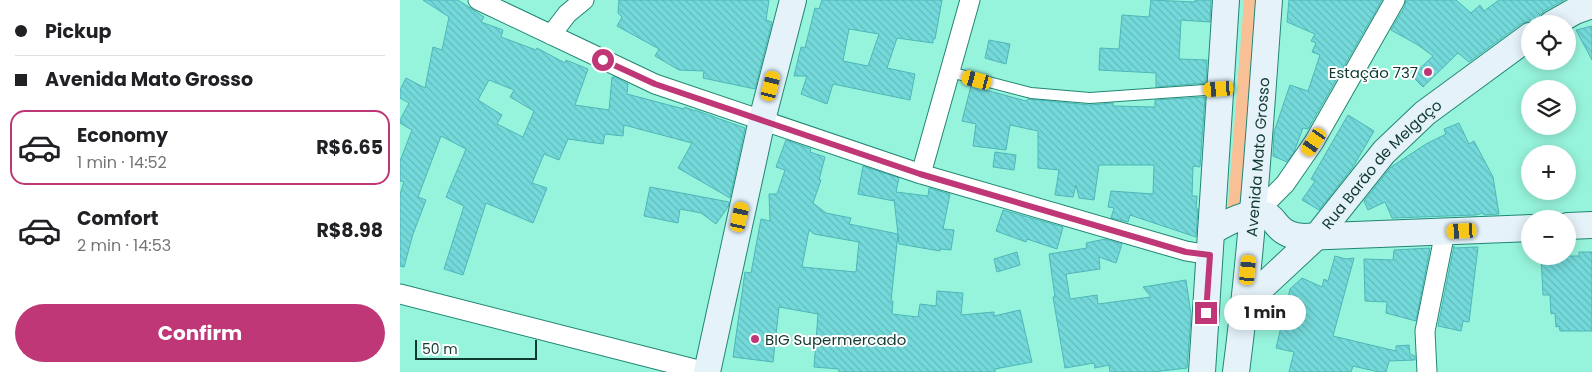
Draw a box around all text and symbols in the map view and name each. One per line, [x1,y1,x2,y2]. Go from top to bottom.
map controls [1521,15,1576,265]
button: locate [1521,15,1576,70]
text: Pickup [45,18,111,45]
route start [592,49,614,71]
place label: Estação 737 [1329,62,1418,83]
text: Avenida Mato Grosso [45,66,253,93]
marker: Estação 737 [1422,66,1434,78]
car [960,69,993,91]
car [760,70,781,102]
street label: Avenida Mato Grosso [1240,77,1274,238]
car [1203,80,1234,98]
button: layers [1521,80,1576,135]
street label: Rua Barão de Melgaço [1316,94,1446,233]
text: Economy [77,122,168,149]
icon: car [17,125,62,170]
car [1299,125,1328,159]
text: R$6.65 [316,134,383,161]
button: + [1521,145,1576,200]
text: 1 min · 14:52 [77,151,167,174]
car [729,201,750,233]
text: Comfort [77,205,159,232]
icon: car [17,208,62,253]
button: − [1521,210,1576,265]
text: R$8.98 [316,217,383,244]
car [1446,223,1477,239]
text: 2 min · 14:53 [77,234,171,257]
car [1239,254,1256,286]
callout: 1 min [1224,296,1306,330]
text: 1 min [1244,301,1286,324]
route end [1195,302,1217,324]
button: Confirm [15,304,385,362]
place label: BIG Supermercado [765,329,906,350]
marker: BIG Supermercado [749,333,761,345]
scale bar [415,337,538,360]
text: 50 m [422,339,458,359]

